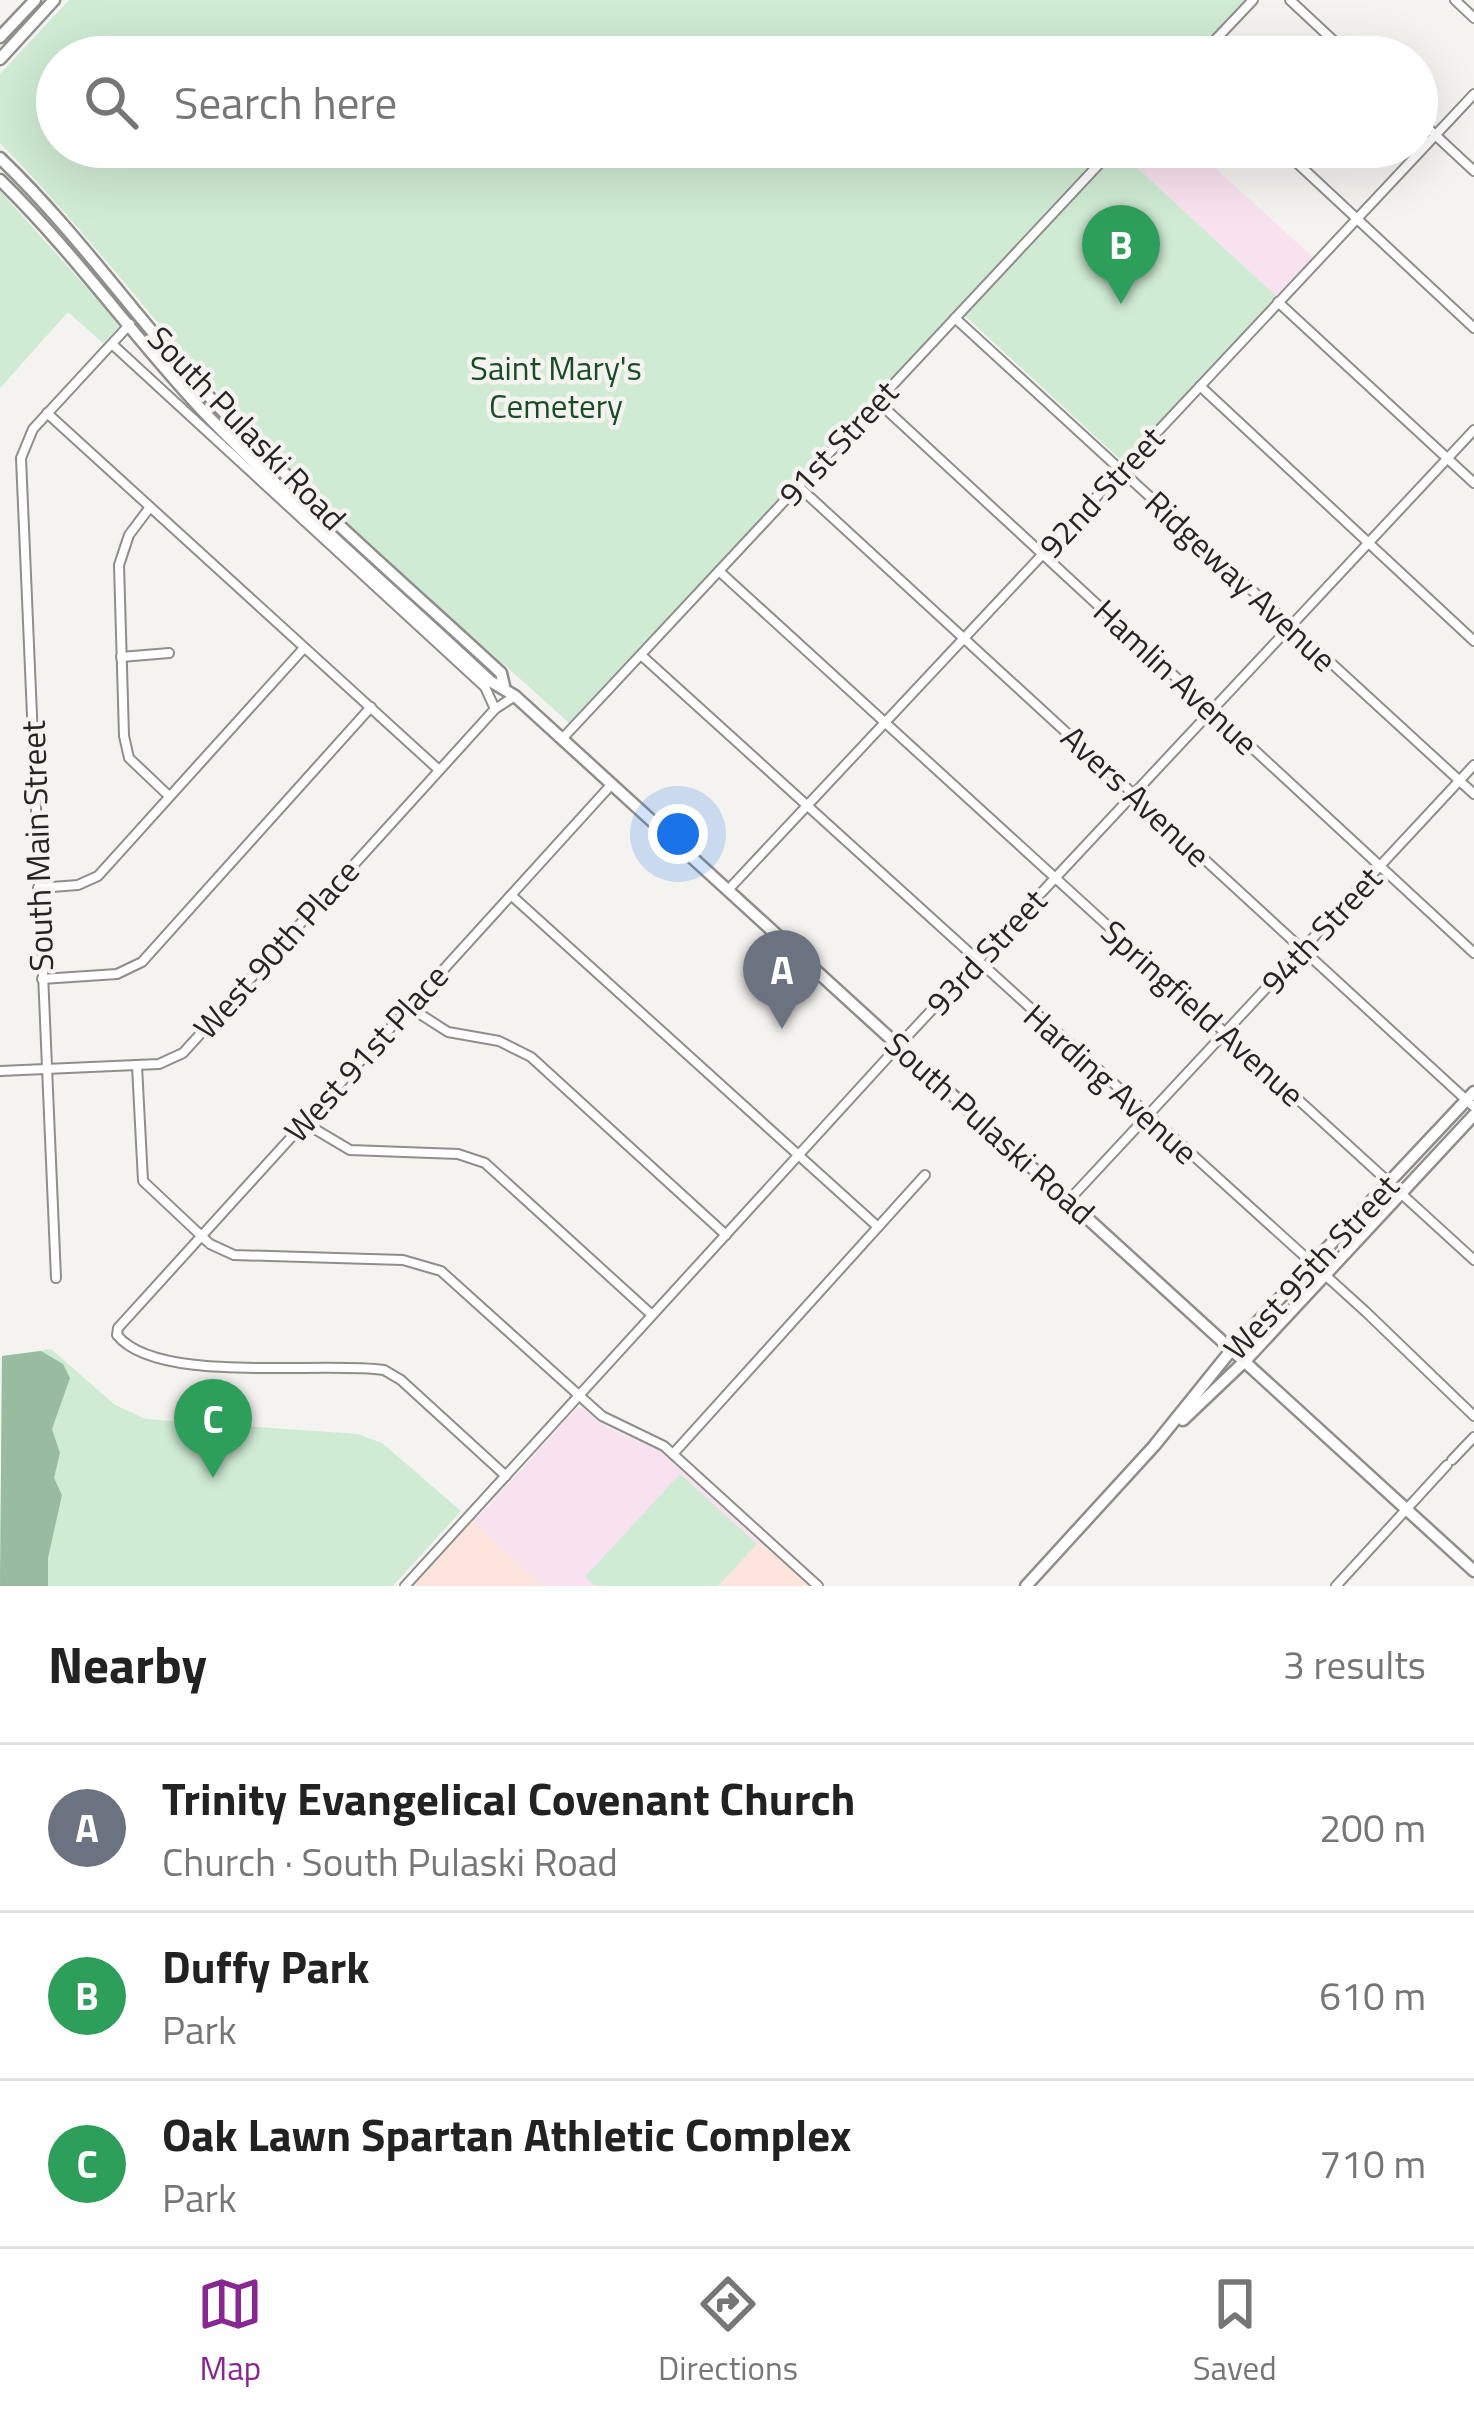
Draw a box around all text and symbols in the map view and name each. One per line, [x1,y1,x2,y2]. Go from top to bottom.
search box [36,36,1438,168]
text: Search here [174,68,397,136]
icon: search [78,69,144,135]
pin: B [1082,205,1160,304]
street label: South Pulaski Road [136,314,358,542]
park label: Saint Mary's Cemetery [470,343,642,431]
street label: 91st Street [766,369,910,517]
street label: 92nd Street [1027,415,1176,569]
street label: Ridgeway Avenue [1134,479,1348,683]
street label: Hamlin Avenue [1082,587,1270,767]
street label: Avers Avenue [1050,713,1222,879]
street label: South Main Street [8,719,66,972]
your location [648,804,708,864]
street label: West 90th Place [181,848,371,1050]
street label: 94th Street [1249,855,1394,1005]
street label: 93rd Street [914,877,1058,1027]
street label: Springfield Avenue [1090,908,1316,1118]
pin: A [743,930,821,1029]
street label: West 91st Place [272,953,460,1153]
street label: Harding Avenue [1013,992,1209,1176]
street label: South Pulaski Road [874,1020,1106,1236]
street label: West 95th Street [1212,1163,1411,1371]
pin: C [174,1379,252,1478]
text: Nearby [48,1625,207,1703]
text: 3 results [1283,1635,1426,1694]
text: Trinity Evangelical Covenant Church [162,1764,855,1832]
text: A [75,1798,99,1857]
text: 200 m [1319,1798,1426,1857]
text: Church · South Pulaski Road [162,1832,618,1891]
text: Duffy Park [162,1932,369,2000]
text: B [75,1966,99,2025]
text: 610 m [1319,1966,1426,2025]
text: Park [162,2000,237,2059]
text: Oak Lawn Spartan Athletic Complex [162,2100,851,2168]
text: C [76,2134,98,2193]
text: 710 m [1319,2134,1426,2193]
text: Park [162,2168,237,2227]
tab: Map [197,2271,263,2393]
tab: Directions [658,2271,798,2393]
tab: Saved [1193,2271,1277,2393]

